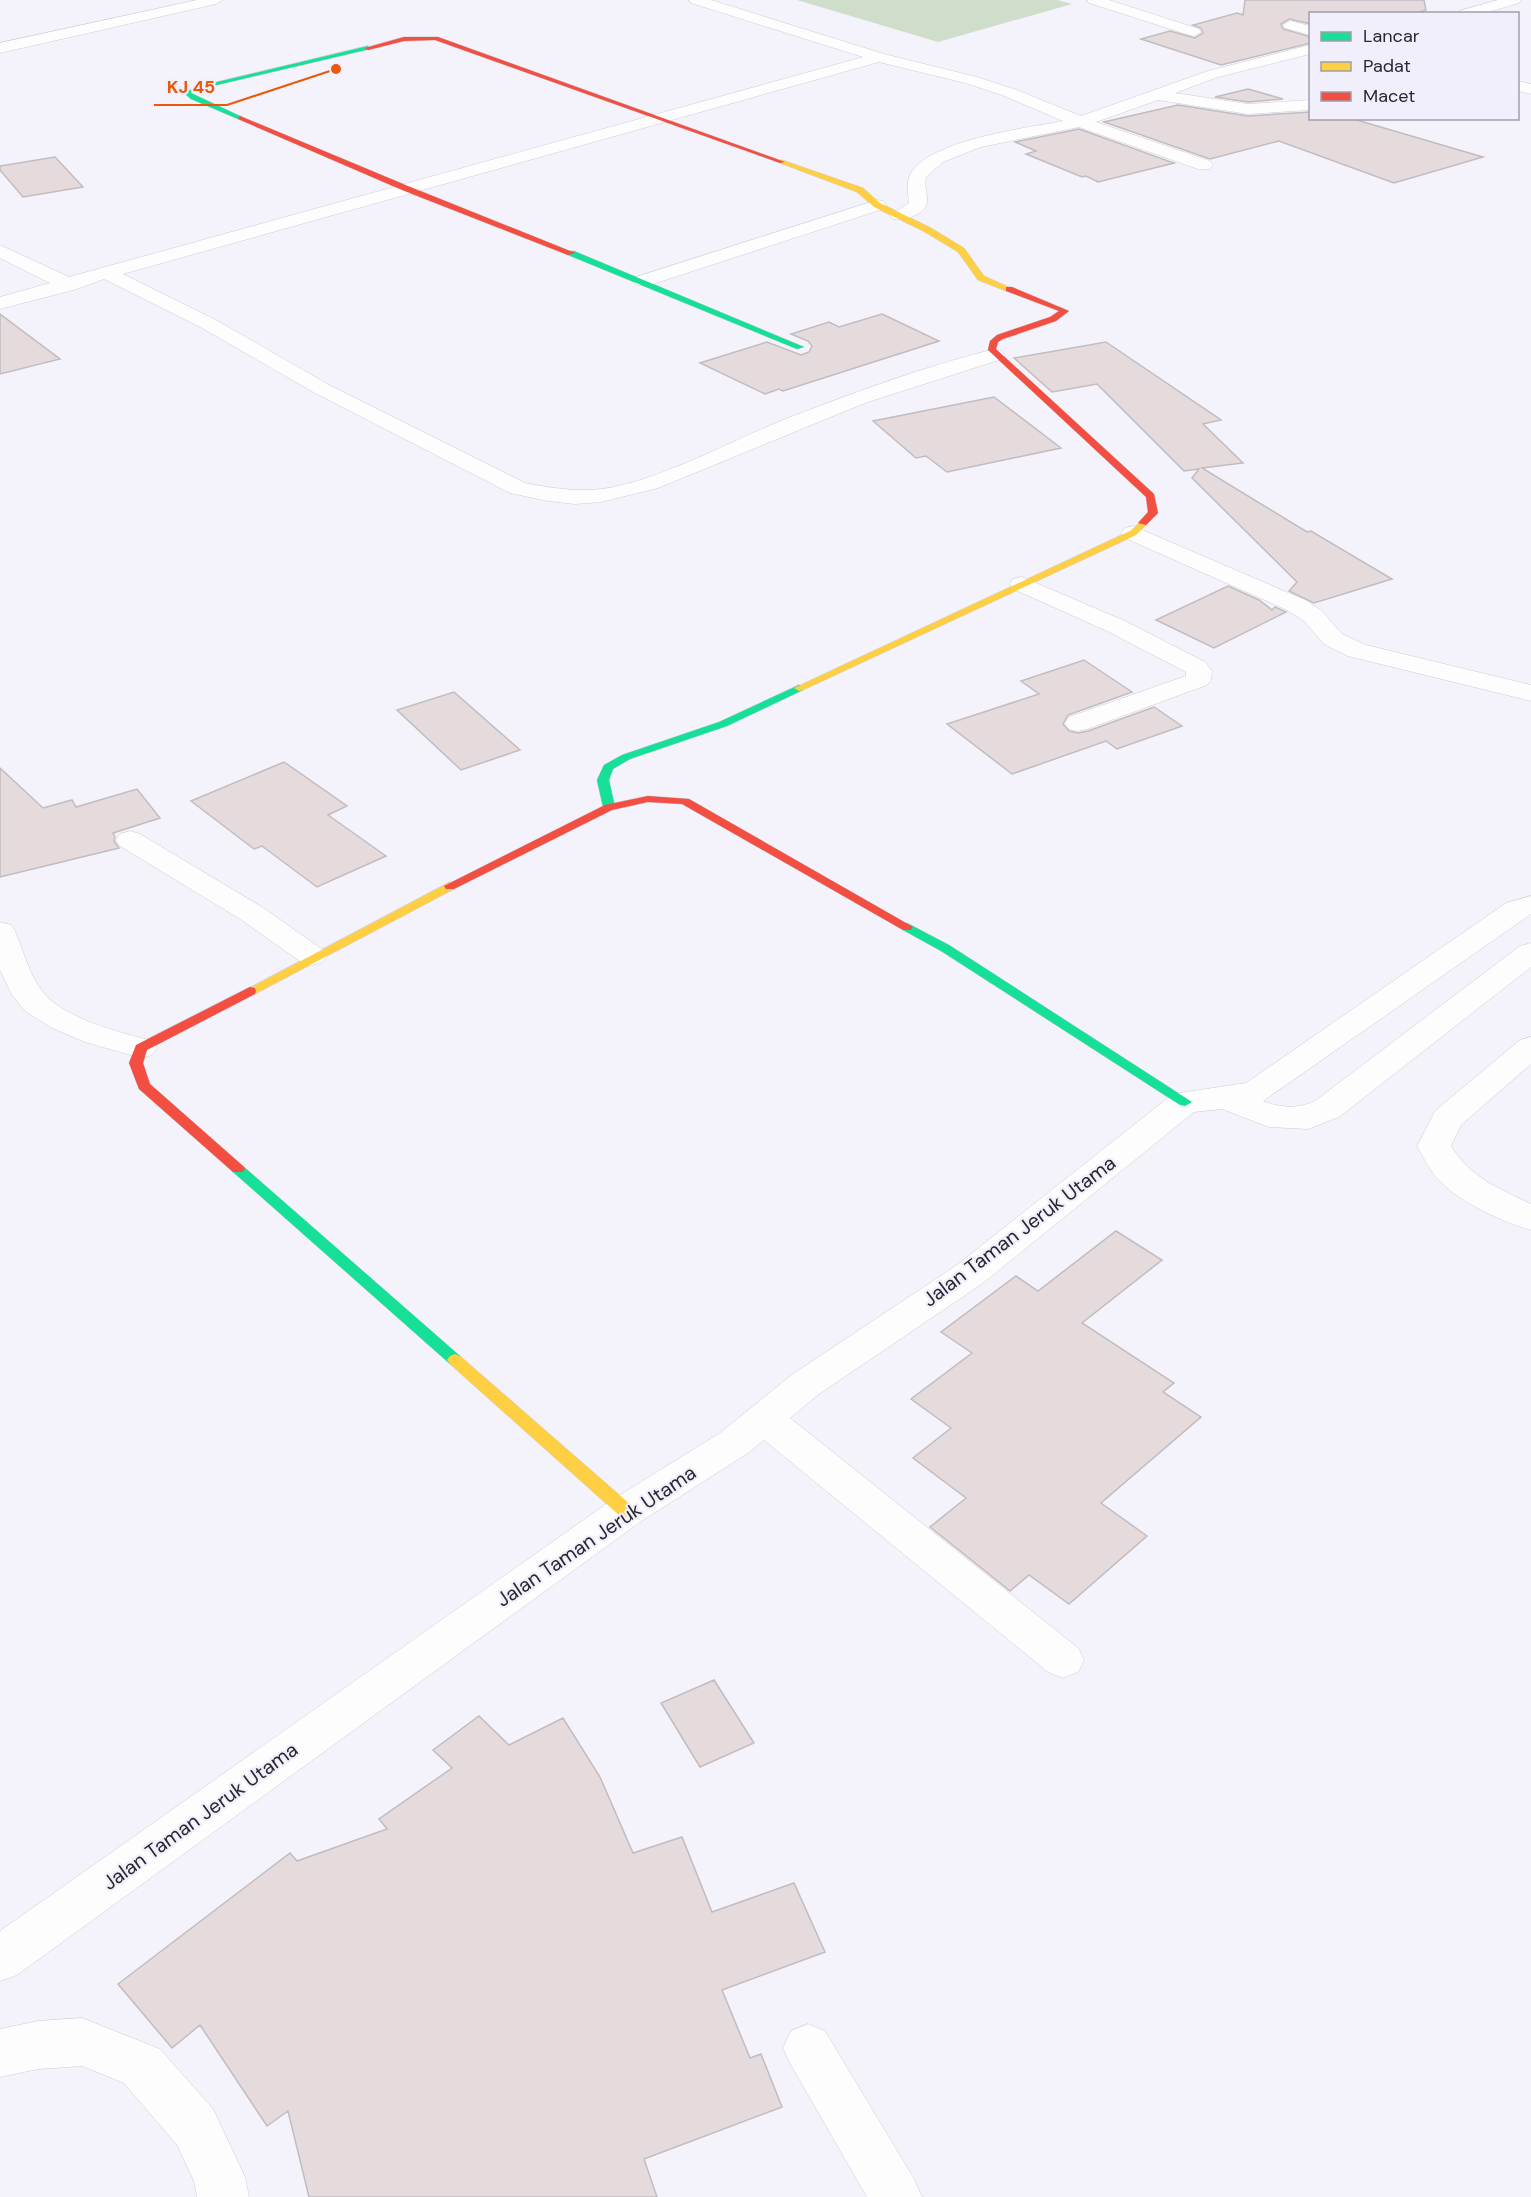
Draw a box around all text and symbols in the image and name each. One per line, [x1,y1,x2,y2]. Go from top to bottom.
legend [1309,12,1519,120]
text: Lancar [1363,24,1420,48]
text: Padat [1363,54,1411,78]
callout: KJ 45 [154,69,227,105]
text: KJ 45 [167,75,215,99]
text: Macet [1363,84,1415,108]
street label: Jalan Taman Jeruk Utama [917,1150,1121,1312]
street label: Jalan Taman Jeruk Utama [491,1459,701,1613]
street label: Jalan Taman Jeruk Utama [97,1736,303,1896]

